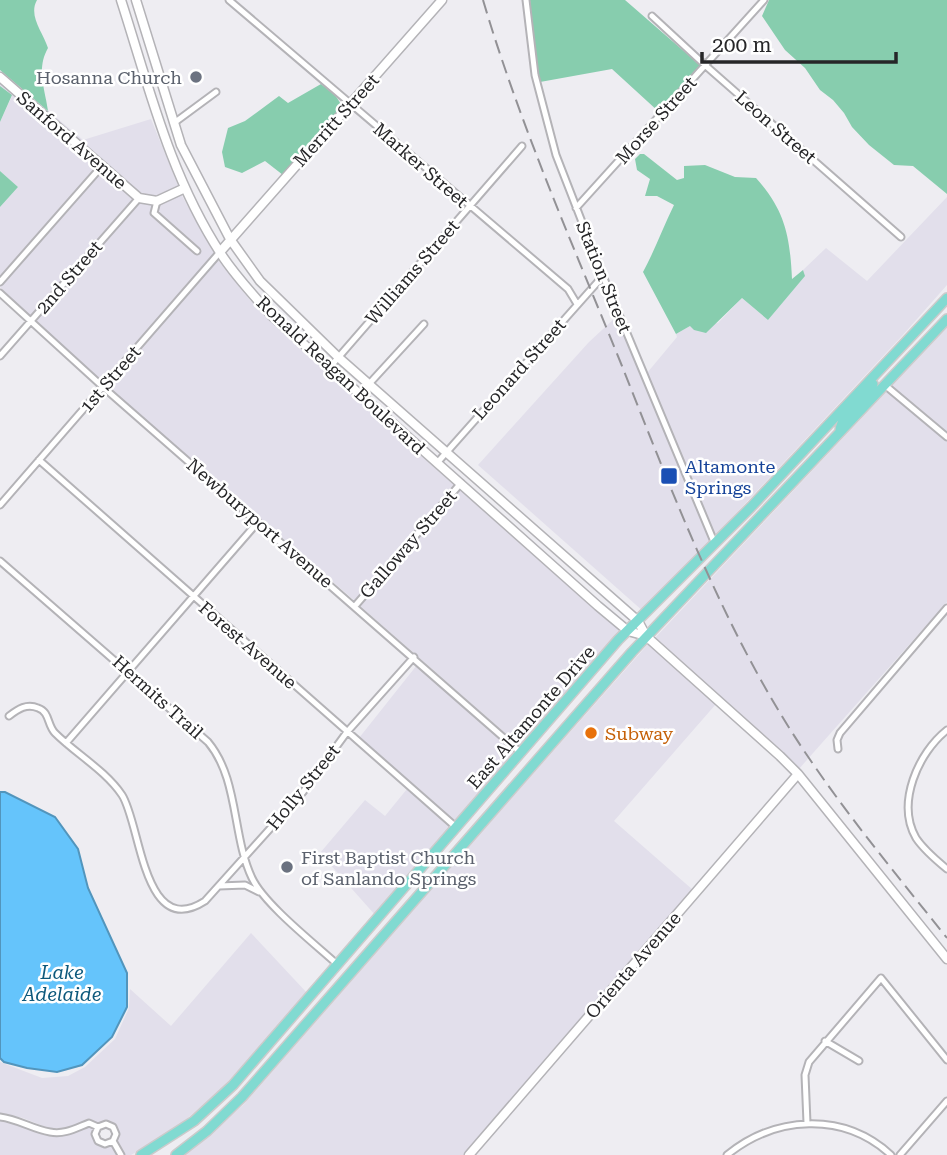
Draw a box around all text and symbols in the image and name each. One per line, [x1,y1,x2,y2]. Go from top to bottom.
scale bar [702,21,896,65]
text: 200 m [712,33,772,57]
place label: Hosanna Church [36,67,182,88]
marker: Hosanna Church [188,69,204,85]
street label: Merritt Street [289,69,383,171]
street label: Morse Street [611,72,701,168]
street label: Leon Street [731,86,821,168]
street label: Sanford Avenue [13,87,131,193]
street label: Marker Street [369,118,473,212]
street label: Williams Street [361,215,463,329]
street label: Station Street [572,218,636,336]
street label: 2nd Street [32,236,106,318]
street label: Ronald Reagan Boulevard [253,292,430,459]
street label: Leonard Street [468,314,570,424]
street label: 1st Street [75,341,145,417]
street label: Newburyport Avenue [183,454,337,592]
place label: Altamonte Springs [685,456,775,498]
marker: Altamonte Springs [659,466,679,486]
street label: Galloway Street [355,485,461,602]
street label: Forest Avenue [195,597,301,693]
street label: East Altamonte Drive [463,641,599,793]
street label: Hermits Trail [109,651,208,743]
place label: Subway [605,723,674,744]
marker: Subway [583,725,599,741]
street label: Holly Street [262,740,344,834]
place label: First Baptist Church of Sanlando Springs [301,847,476,889]
marker: First Baptist Church of Sanlando Springs [279,859,295,875]
street label: Orienta Avenue [581,907,685,1023]
water label: Lake Adelaide [22,961,102,1006]

